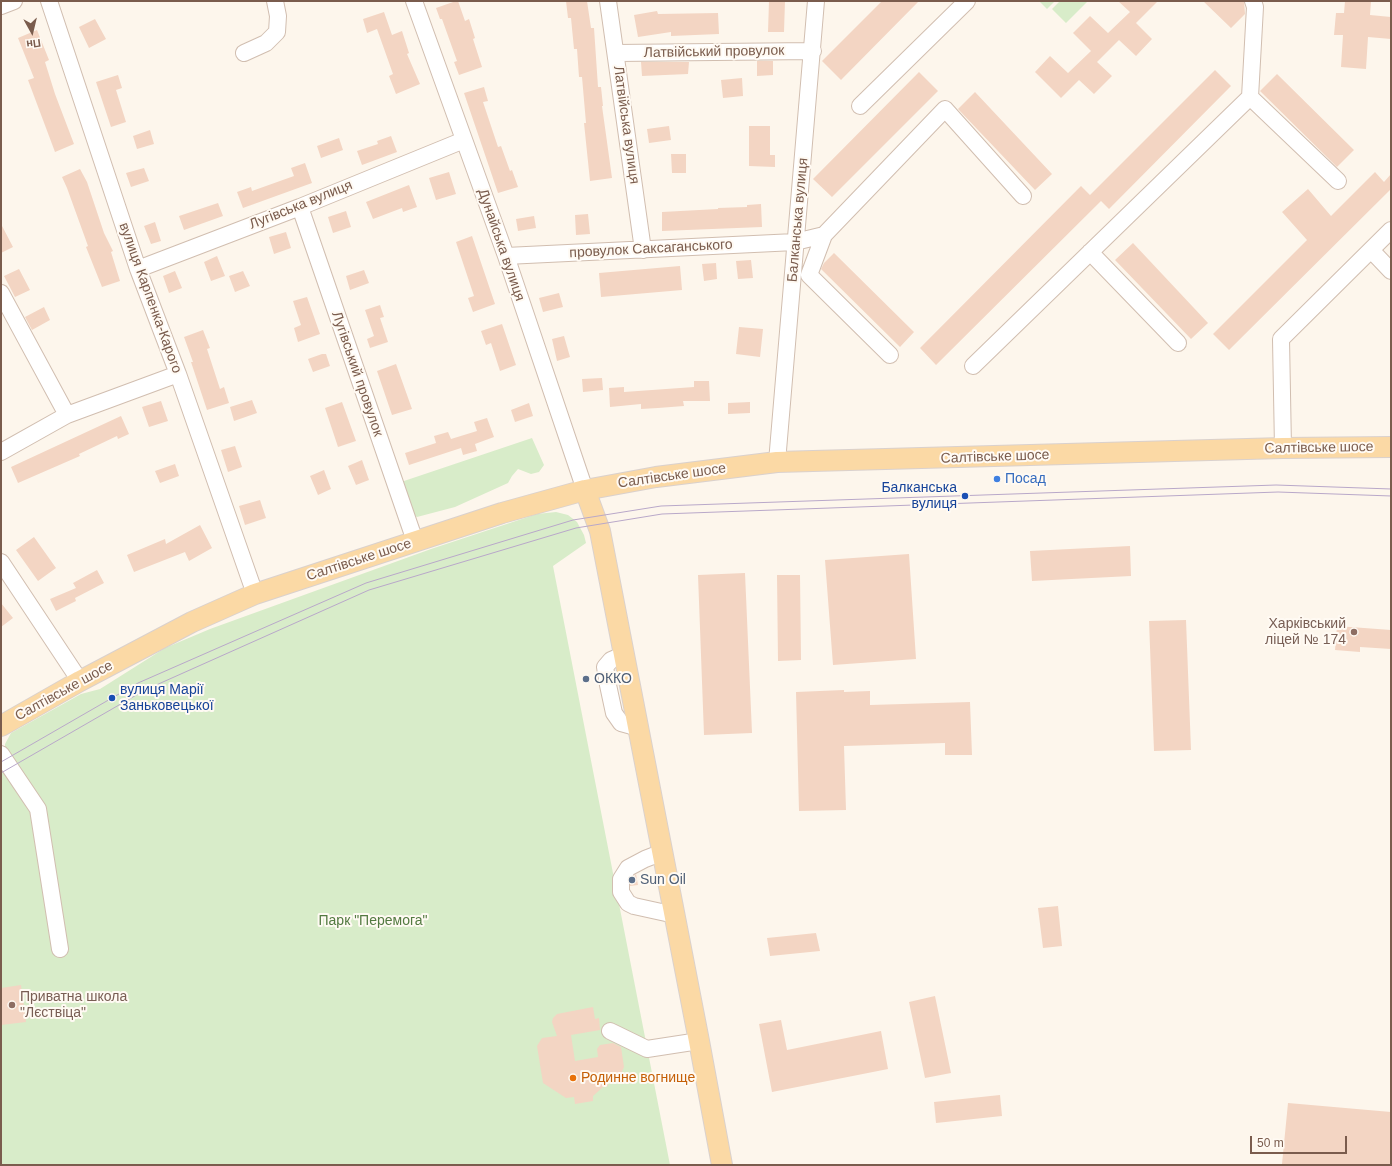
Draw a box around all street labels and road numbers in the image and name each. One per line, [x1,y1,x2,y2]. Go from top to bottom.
street label: Латвійський провулок [644,42,784,62]
street label: Латвійська вулиця [609,65,643,185]
street label: Балканська вулиця [784,157,812,283]
street label: Лугівська вулиця [247,177,355,233]
street label: Дунайська вулиця [474,187,528,303]
street label: вулиця Карпенка-Карого [115,220,185,376]
street label: провулок Саксаганського [569,236,733,262]
street label: Лугівський провулок [328,309,386,439]
street label: Салтівське шосе [1264,439,1374,457]
street label: Салтівське шосе [940,447,1050,467]
street label: Салтівське шосе [617,460,727,492]
street label: Салтівське шосе [305,535,413,585]
street label: Салтівське шосе [12,657,116,725]

